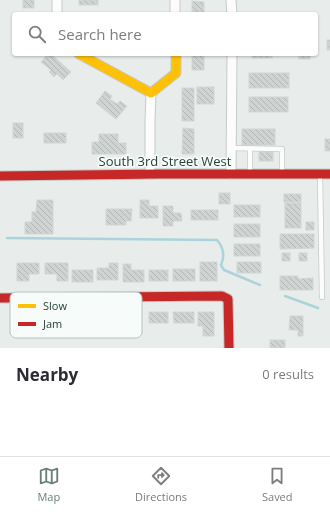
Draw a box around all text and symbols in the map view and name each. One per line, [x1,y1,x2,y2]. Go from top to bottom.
search box [12,12,318,56]
icon: search [26,23,48,45]
text: Search here [58,24,142,44]
street label: South 3rd Street West [99,152,232,170]
legend [10,292,142,338]
text: Slow [43,298,67,313]
text: Jam [42,316,62,331]
text: Nearby [16,363,78,386]
text: 0 results [262,365,314,383]
tab: Map [37,465,60,504]
tab: Directions [135,465,187,504]
tab: Saved [262,465,293,504]

